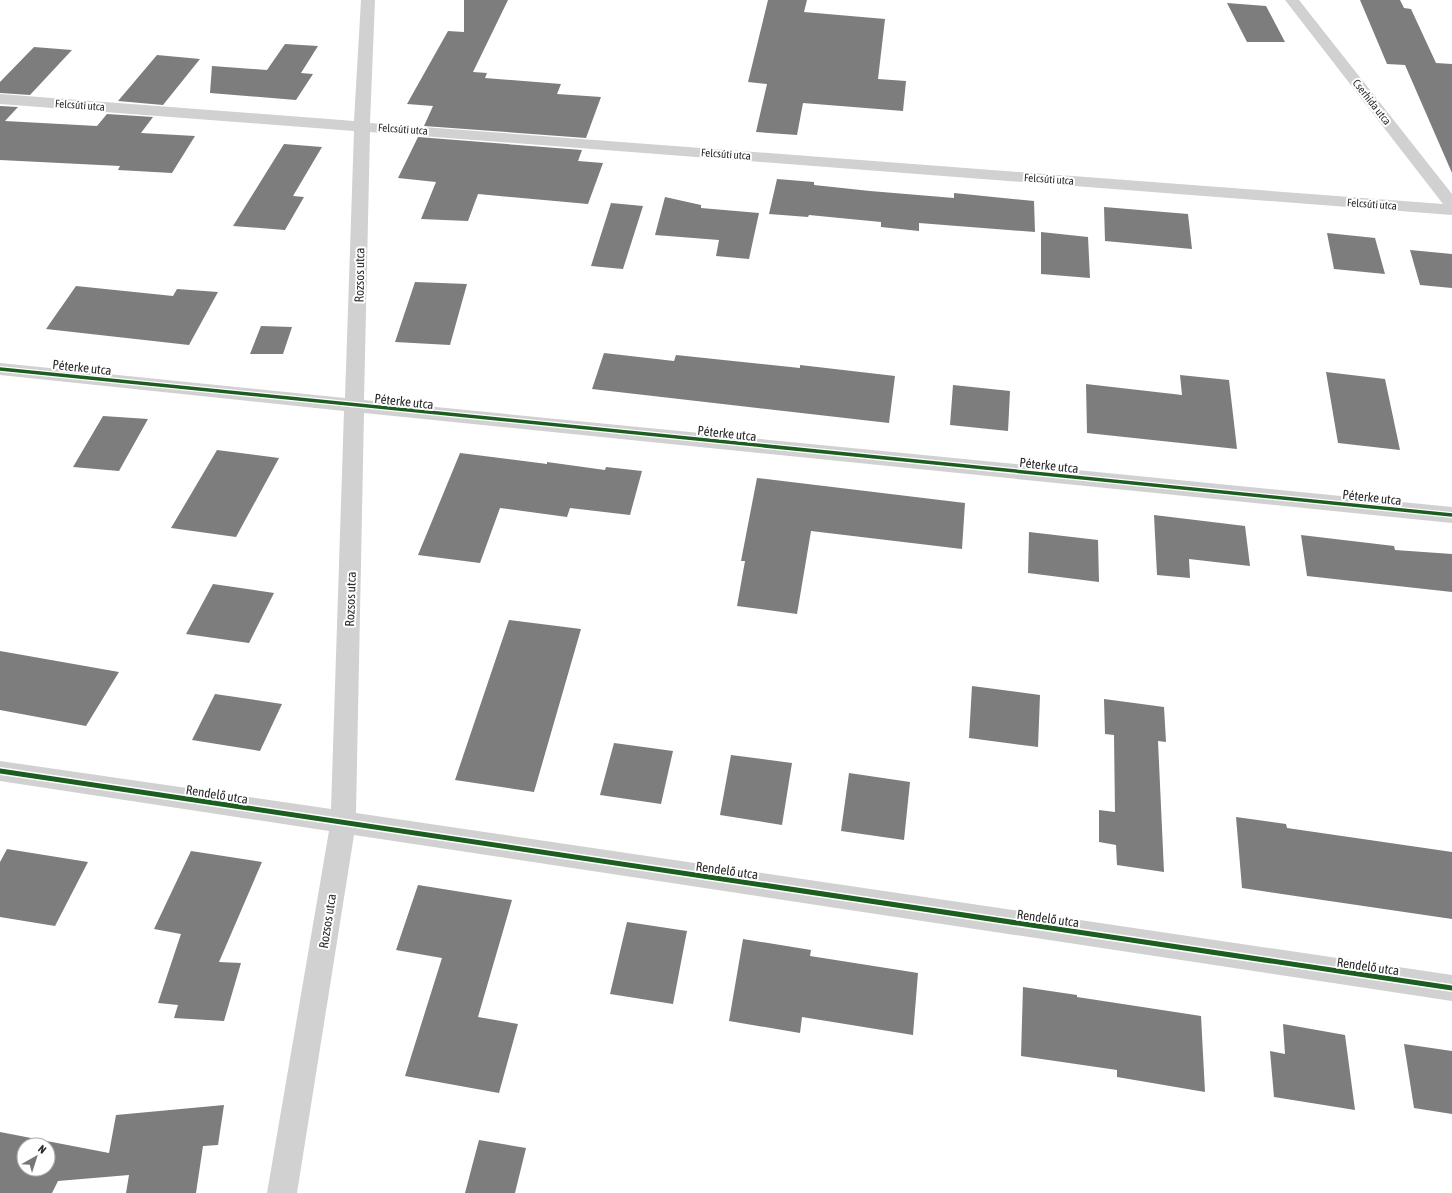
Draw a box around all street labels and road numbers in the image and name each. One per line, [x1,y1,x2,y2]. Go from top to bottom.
street label: Cserhida utca [1351,77,1393,127]
street label: Felcsúti utca [55,97,105,113]
street label: Felcsúti utca [378,121,428,137]
street label: Felcsúti utca [701,146,751,162]
street label: Felcsúti utca [1024,171,1074,187]
street label: Felcsúti utca [1347,196,1397,212]
street label: Rozsos utca [352,247,367,303]
street label: Péterke utca [52,357,112,378]
street label: Péterke utca [374,391,434,412]
street label: Péterke utca [697,423,757,444]
street label: Péterke utca [1019,455,1079,476]
street label: Péterke utca [1342,487,1402,508]
street label: Rozsos utca [342,571,359,627]
street label: Rendelő utca [185,782,249,807]
street label: Rendelő utca [695,859,759,882]
street label: Rozsos utca [316,893,339,949]
street label: Rendelő utca [1016,907,1080,930]
street label: Rendelő utca [1336,955,1400,978]

